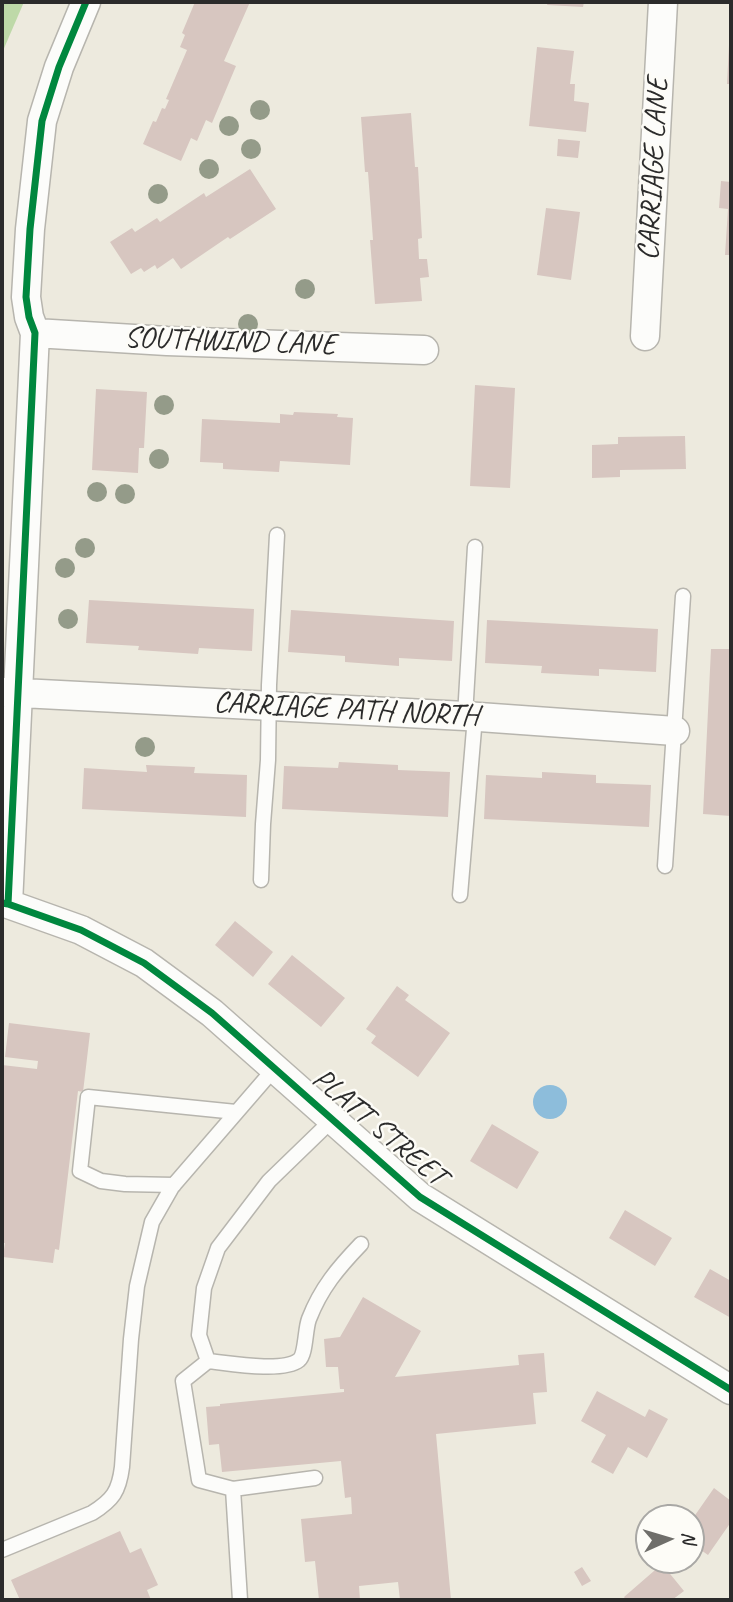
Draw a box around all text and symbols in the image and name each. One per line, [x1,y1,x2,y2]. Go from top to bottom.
street label: CARRIAGE LANE [631,77,677,261]
street label: SOUTHWIND LANE [124,320,336,364]
street label: CARRIAGE PATH NORTH [213,685,479,735]
street label: PLATT STREET [304,1061,454,1195]
north arrow [635,1504,705,1574]
text: N [677,1531,701,1544]

